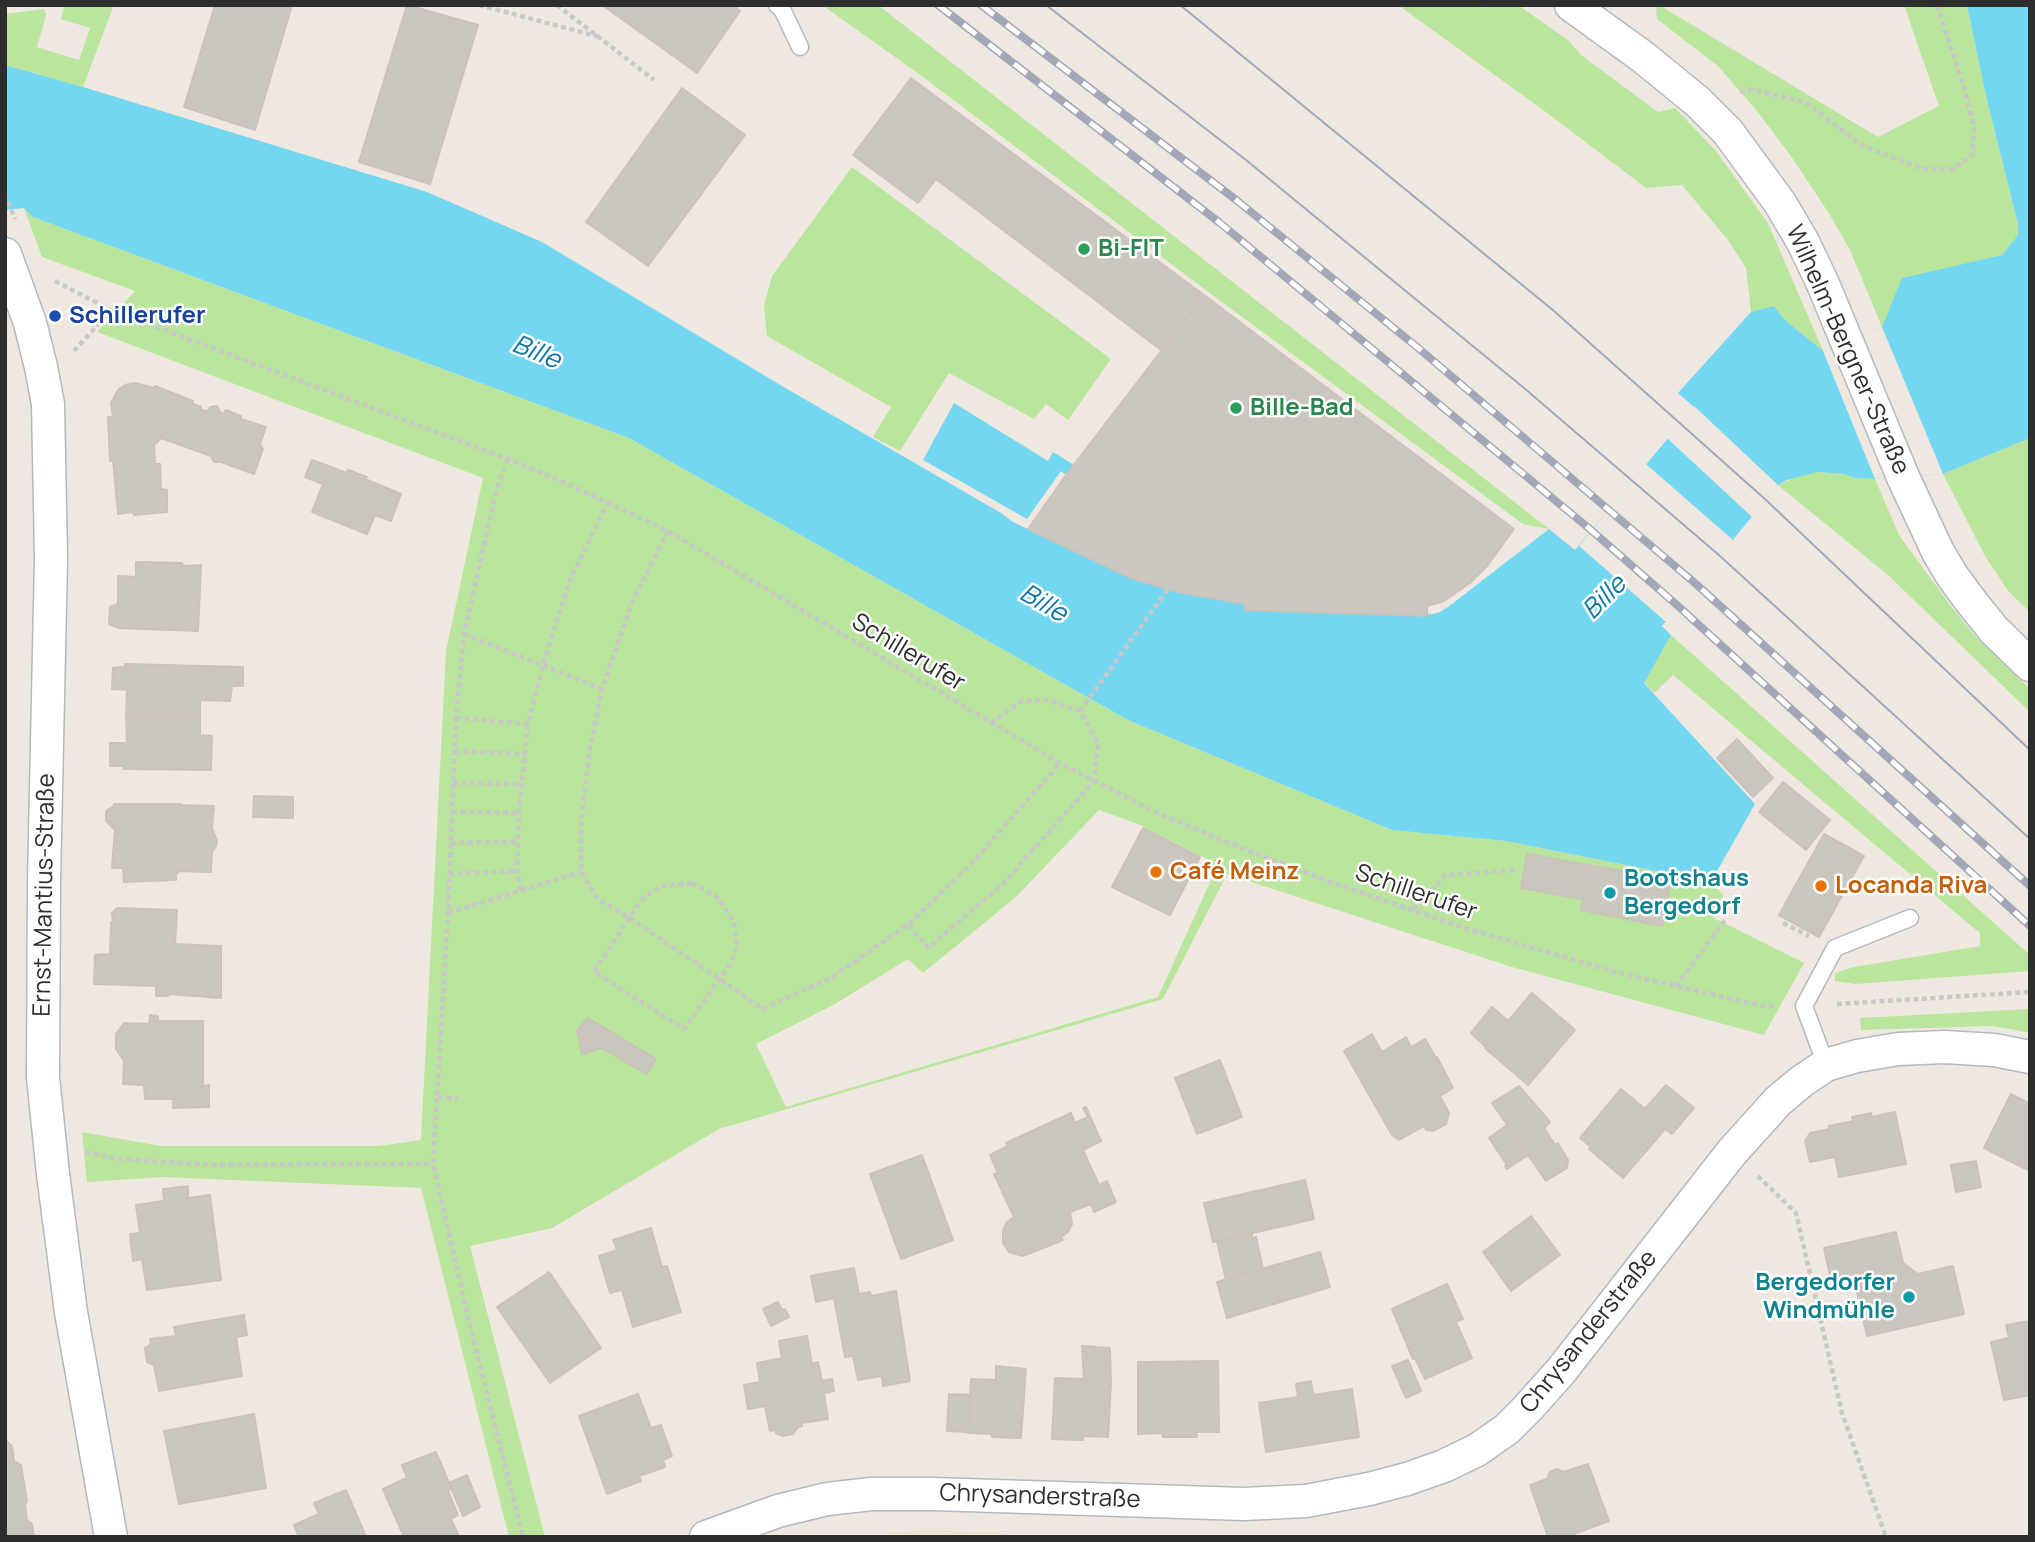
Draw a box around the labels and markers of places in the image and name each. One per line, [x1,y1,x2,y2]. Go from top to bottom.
place label: Bi-FIT [1098,235,1164,263]
marker: Bi-FIT [1076,241,1092,257]
place label: Schillerufer [69,302,205,330]
marker: Schillerufer [47,308,63,324]
place label: Bille-Bad [1250,394,1354,422]
marker: Bille-Bad [1228,400,1244,416]
place label: Café Meinz [1170,858,1299,886]
marker: Café Meinz [1148,864,1164,880]
place label: Bootshaus Bergedorf [1624,865,1749,921]
place label: Locanda Riva [1835,872,1987,900]
marker: Locanda Riva [1813,878,1829,894]
marker: Bootshaus Bergedorf [1602,885,1618,901]
place label: Bergedorfer Windmühle [1755,1269,1895,1325]
marker: Bergedorfer Windmühle [1901,1289,1917,1305]

